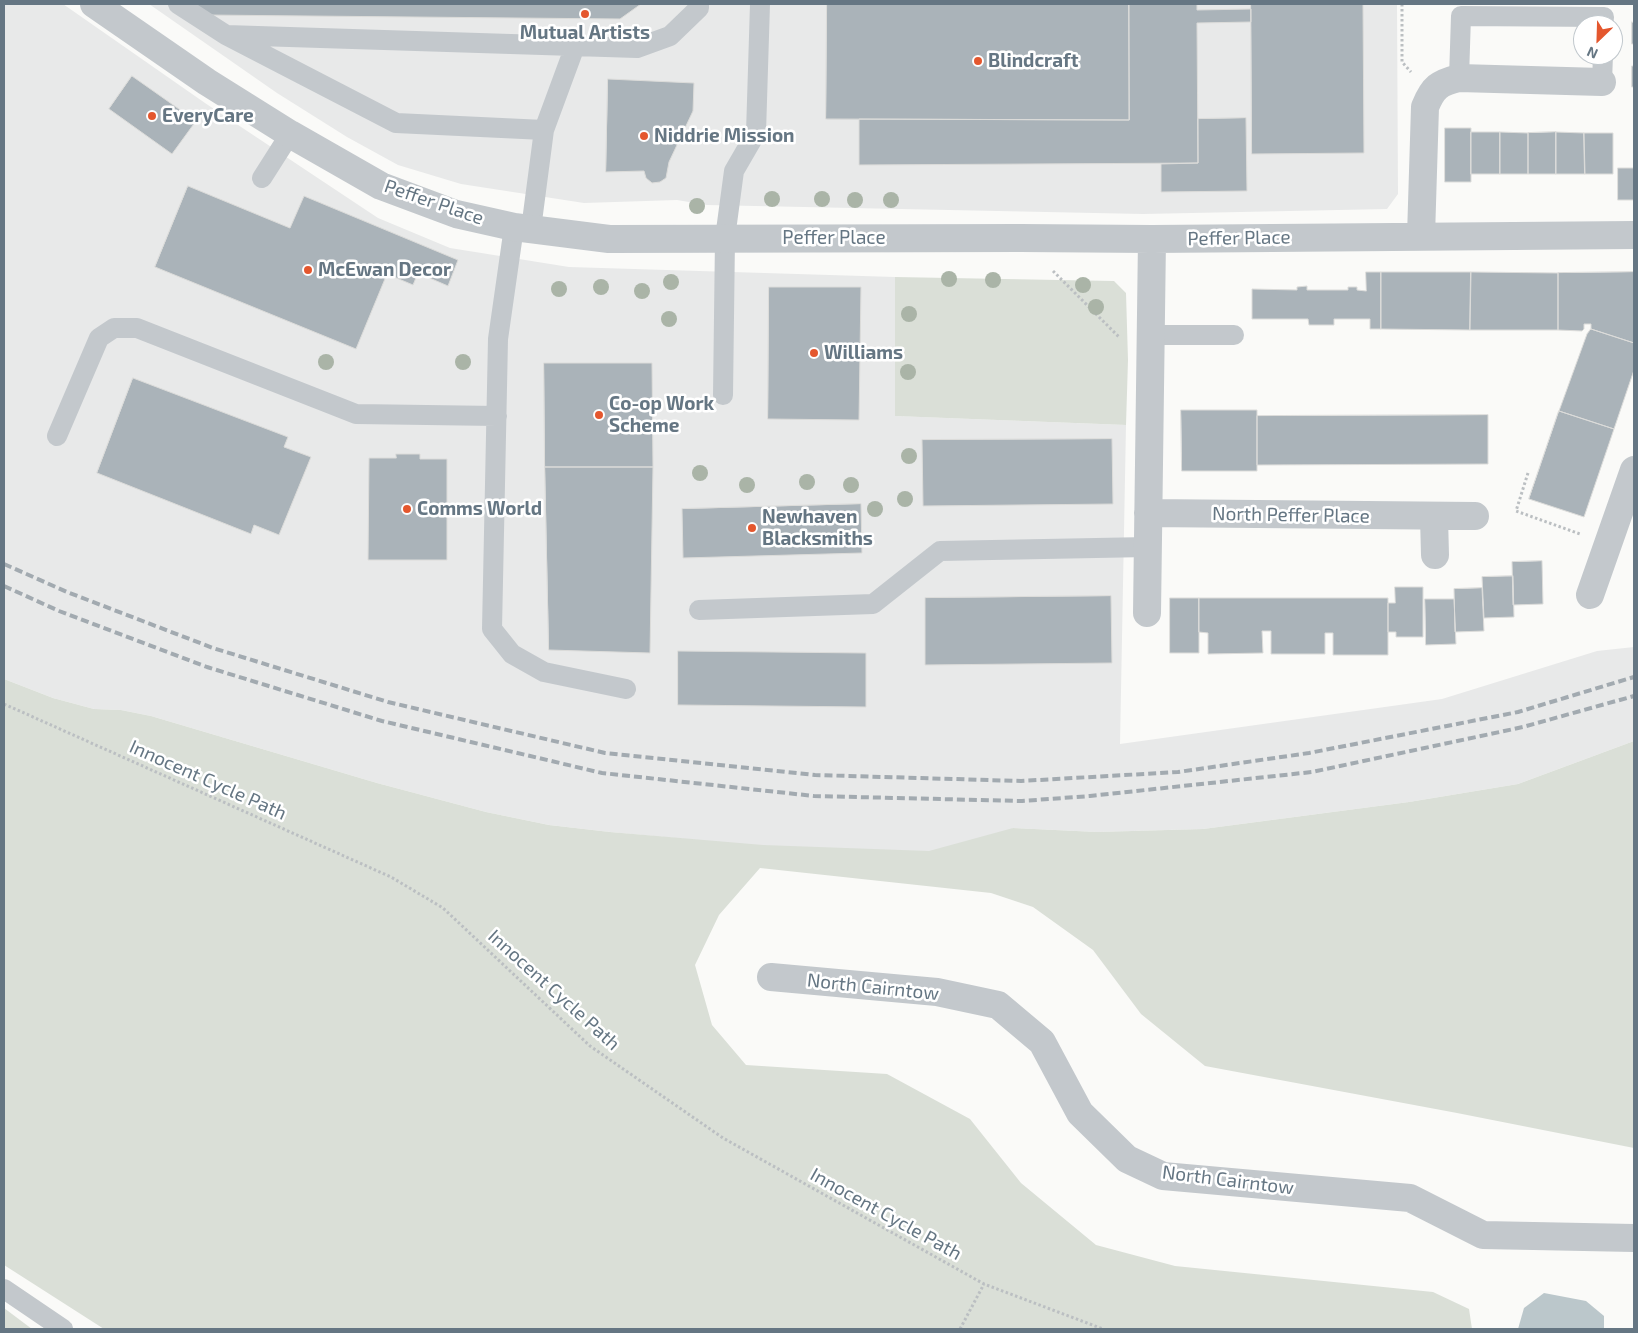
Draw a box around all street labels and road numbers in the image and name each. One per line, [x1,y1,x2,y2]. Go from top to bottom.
street label: Peffer Place [381,174,487,230]
street label: Peffer Place [1187,226,1291,250]
street label: Peffer Place [782,227,886,249]
street label: North Peffer Place [1212,502,1370,528]
street label: Innocent Cycle Path [126,735,290,825]
street label: Innocent Cycle Path [483,925,625,1055]
street label: North Cairntow [806,969,940,1005]
street label: North Cairntow [1161,1161,1295,1199]
street label: Innocent Cycle Path [806,1163,966,1265]

